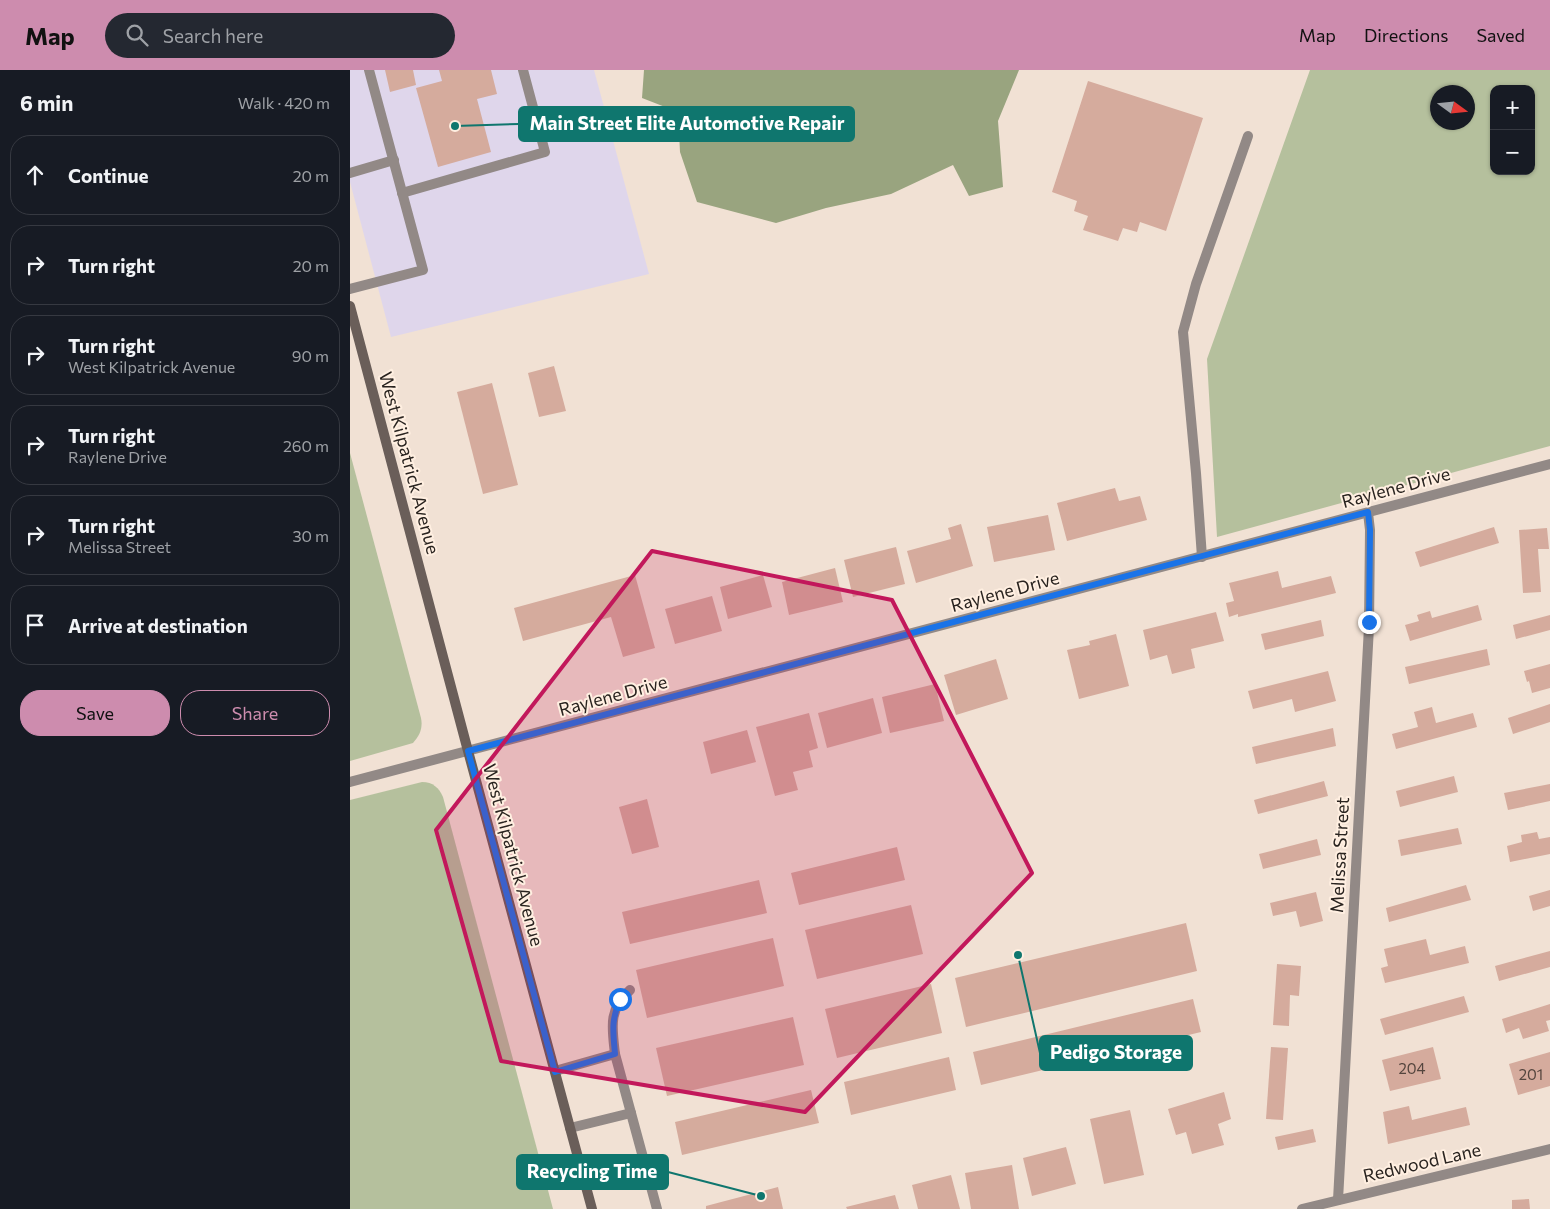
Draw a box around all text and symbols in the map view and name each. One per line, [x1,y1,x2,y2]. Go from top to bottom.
search box [105,13,455,58]
text: Map [25,21,75,50]
icon: search [123,21,151,49]
text: Search here [163,24,263,47]
text: Map [1299,24,1336,46]
text: Directions [1364,24,1448,46]
text: Saved [1476,24,1525,46]
north arrow [1430,85,1475,130]
map controls [1490,85,1535,175]
button: + [1490,85,1535,130]
text: 6 min [20,90,73,115]
text: Walk · 420 m [238,93,330,112]
callout: Main Street Elite Automotive Repair [519,107,854,141]
text: Main Street Elite Automotive Repair [529,111,845,134]
button: − [1490,130,1535,175]
icon: ahead [21,161,49,189]
text: Continue [68,164,148,187]
text: 20 m [293,166,329,185]
icon: right [21,251,49,279]
text: Turn right [68,254,155,277]
text: 20 m [293,256,329,275]
text: Turn right [68,334,155,357]
icon: right [21,341,49,369]
text: 90 m [292,346,329,365]
text: West Kilpatrick Avenue [68,357,235,376]
street label: West Kilpatrick Avenue [375,369,445,556]
text: Turn right [68,424,155,447]
icon: right [21,431,49,459]
text: 260 m [283,436,329,455]
text: Raylene Drive [68,447,167,466]
street label: Raylene Drive [1339,462,1452,512]
text: Turn right [68,514,155,537]
icon: right [21,521,49,549]
text: 30 m [292,526,329,545]
text: Melissa Street [68,537,171,556]
street label: Raylene Drive [948,566,1061,616]
icon: arrive [21,611,49,639]
route end [1358,611,1381,634]
text: Arrive at destination [68,614,248,637]
street label: Raylene Drive [556,670,669,720]
button: Save [20,690,170,736]
button: Share [180,690,330,736]
street label: West Kilpatrick Avenue [479,761,549,948]
street label: Melissa Street [1325,796,1353,913]
route start [609,988,632,1011]
callout: Pedigo Storage [1040,1036,1192,1070]
text: Pedigo Storage [1050,1040,1182,1063]
house number: 204 [1398,1059,1426,1077]
house number: 201 [1519,1065,1543,1083]
street label: Redwood Lane [1361,1138,1483,1186]
callout: Recycling Time [517,1155,668,1189]
text: Recycling Time [527,1159,657,1182]

